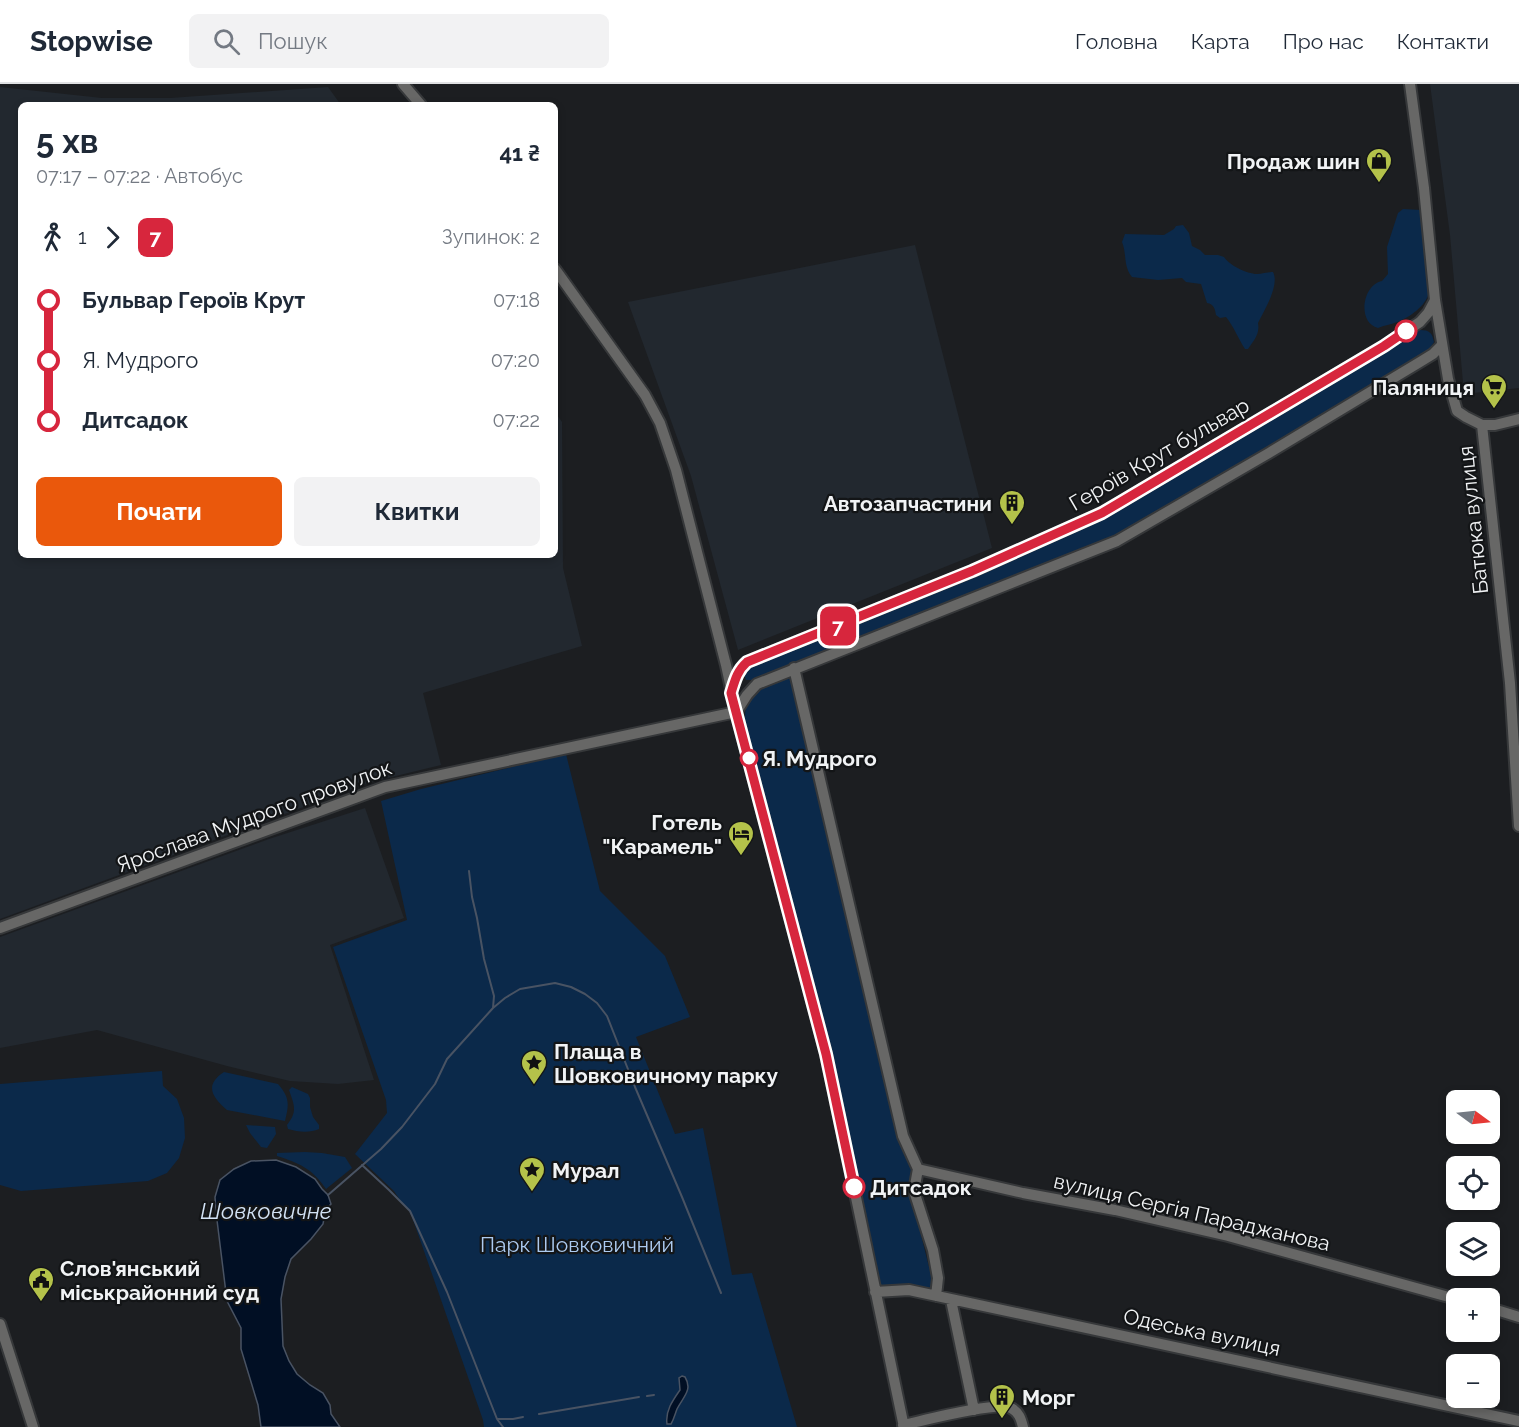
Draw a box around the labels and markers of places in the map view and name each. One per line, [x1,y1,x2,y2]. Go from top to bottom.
shop icon: Продаж шин [1364,146,1394,184]
place label: Продаж шин [1227,149,1360,174]
unlabelled marker [1395,320,1417,342]
supermarket icon: Паляниця [1479,372,1509,410]
place label: Паляниця [1372,375,1474,400]
building icon: Автозапчастини [997,488,1027,526]
place label: Автозапчастини [824,491,992,516]
place label: Я. Мудрого [762,746,877,771]
marker: Я. Мудрого [740,749,758,767]
place label: Готель "Карамель" [602,810,722,859]
hotel icon: Готель "Карамель" [726,819,756,857]
place label: Плаща в Шовковичному парку [554,1039,778,1088]
place icon: Плаща в Шовковичному парку [519,1048,549,1086]
place icon: Мурал [517,1155,547,1193]
place label: Мурал [552,1158,620,1183]
place label: Дитсадок [870,1175,972,1200]
marker: Дитсадок [843,1176,865,1198]
place label: Слов'янський міськрайонний суд [60,1256,259,1305]
public building icon: Слов'янський міськрайонний суд [26,1265,56,1303]
building icon: Морг [987,1382,1017,1420]
place label: Морг [1022,1385,1075,1410]

